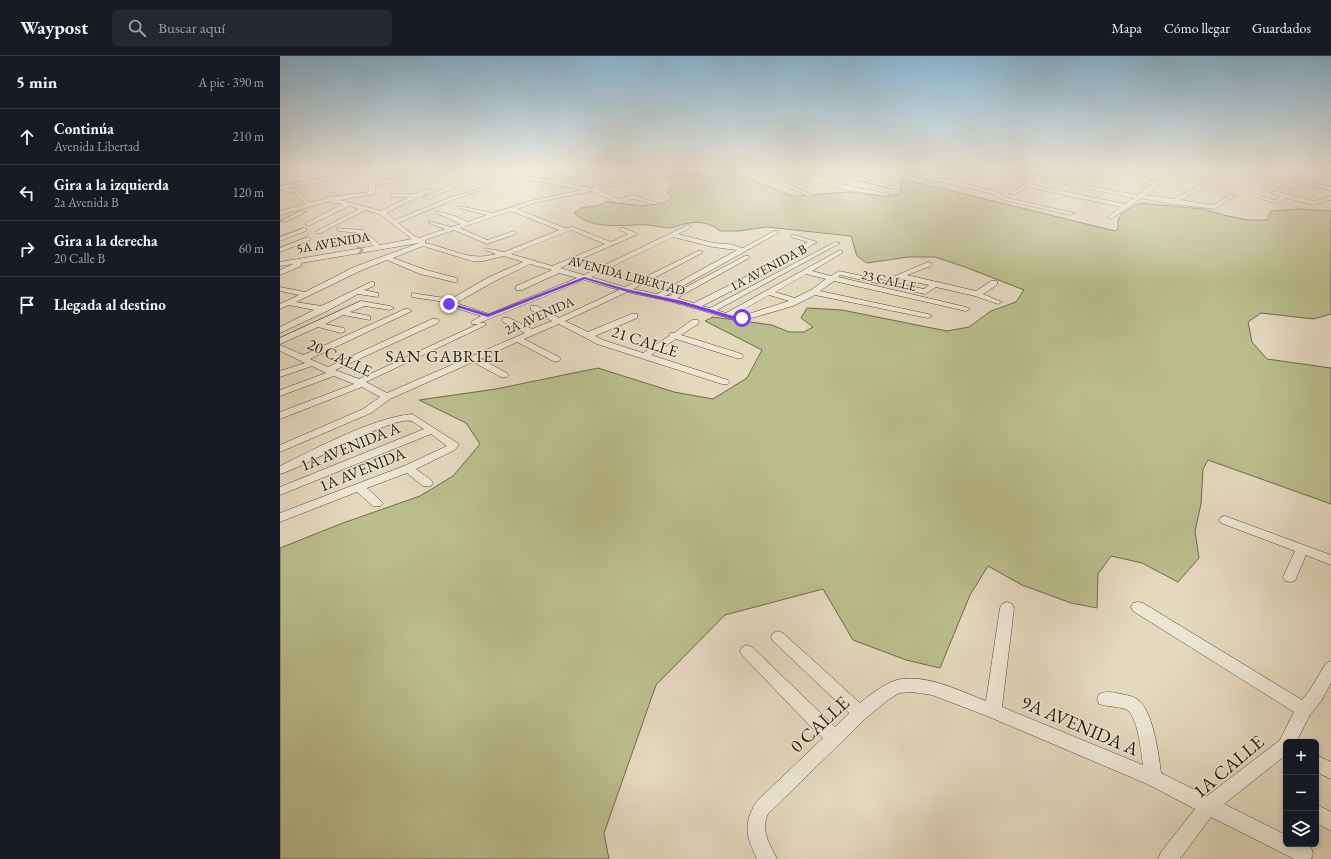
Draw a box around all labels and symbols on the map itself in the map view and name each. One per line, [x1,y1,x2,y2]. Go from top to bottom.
street label: 5A AVENIDA [295,228,372,257]
street label: 1A AVENIDA B [727,240,810,295]
one-way arrow [357,246,363,255]
street label: AVENIDA LIBERTAD [566,251,687,299]
street label: 23 CALLE [860,266,918,295]
street label: 2A AVENIDA [502,292,577,338]
route end [440,295,458,313]
route start [733,309,751,327]
street label: 21 CALLE [609,321,681,362]
street label: 20 CALLE [304,333,375,381]
district label: SAN GABRIEL [385,345,505,367]
street label: 1A AVENIDA A [297,417,403,475]
street label: 1A AVENIDA [316,443,408,495]
street label: 9A AVENIDA A [1017,689,1143,762]
street label: 0 CALLE [784,690,855,758]
street label: 1A CALLE [1187,729,1269,803]

